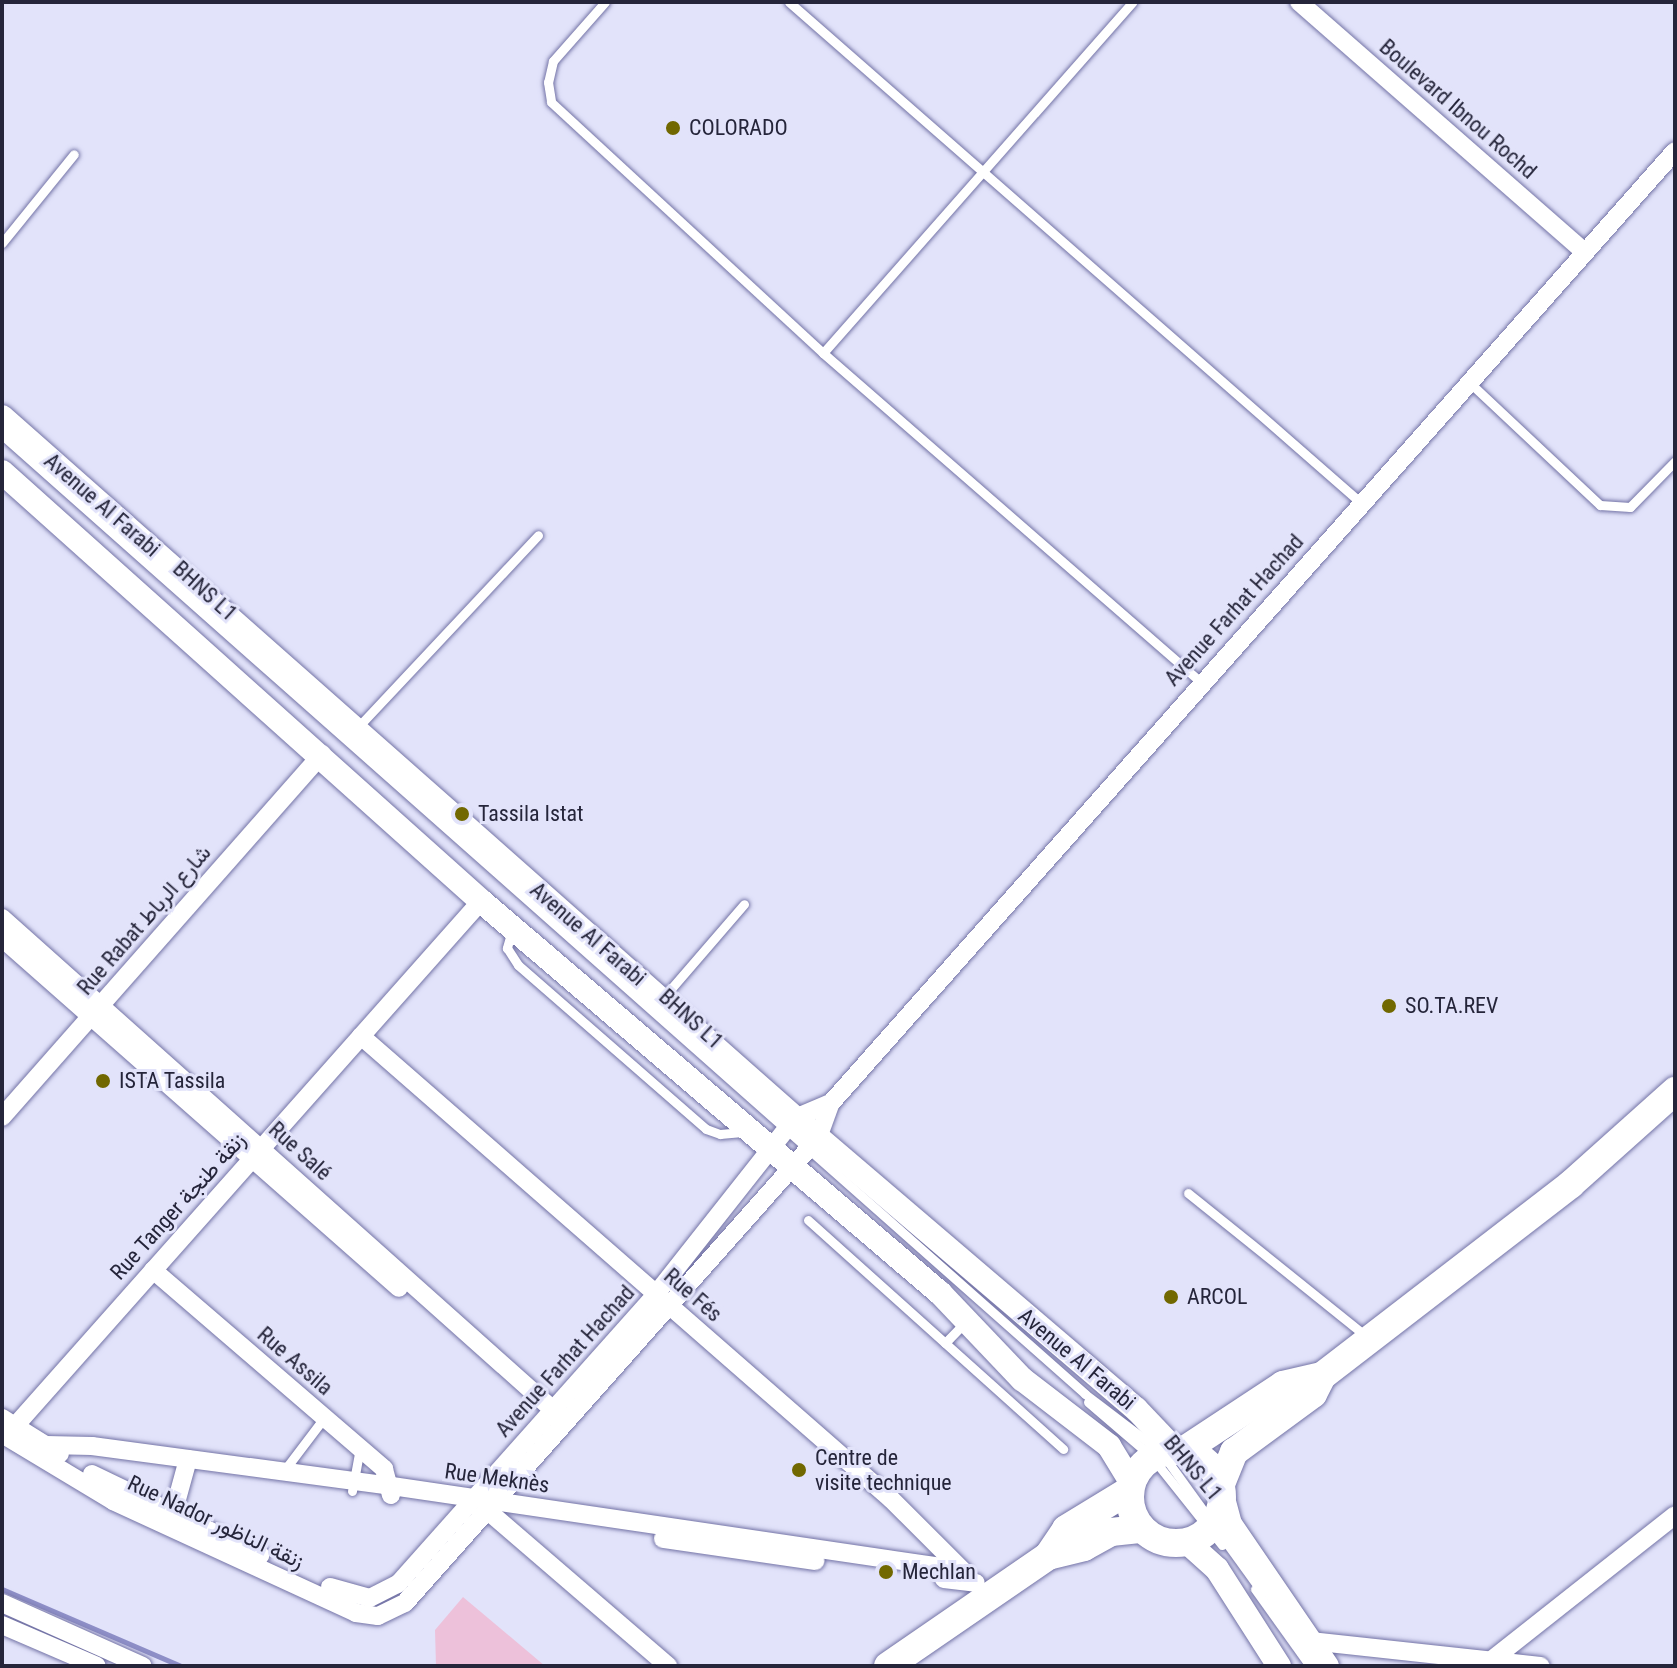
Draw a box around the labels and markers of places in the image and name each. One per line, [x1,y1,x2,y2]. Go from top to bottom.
place label: COLORADO [689,115,788,141]
marker: COLORADO [664,119,682,137]
place label: Tassila Istat [478,801,584,827]
marker: Tassila Istat [453,805,471,823]
place label: SO.TA.REV [1405,993,1498,1019]
marker: SO.TA.REV [1380,997,1398,1015]
place label: ISTA Tassila [119,1068,226,1094]
marker: ISTA Tassila [94,1072,112,1090]
place label: ARCOL [1187,1284,1248,1310]
marker: ARCOL [1162,1288,1180,1306]
place label: Centre de visite technique [815,1444,952,1496]
marker: Centre de visite technique [790,1461,808,1479]
place label: Mechlan [902,1559,976,1585]
marker: Mechlan [877,1563,895,1581]

